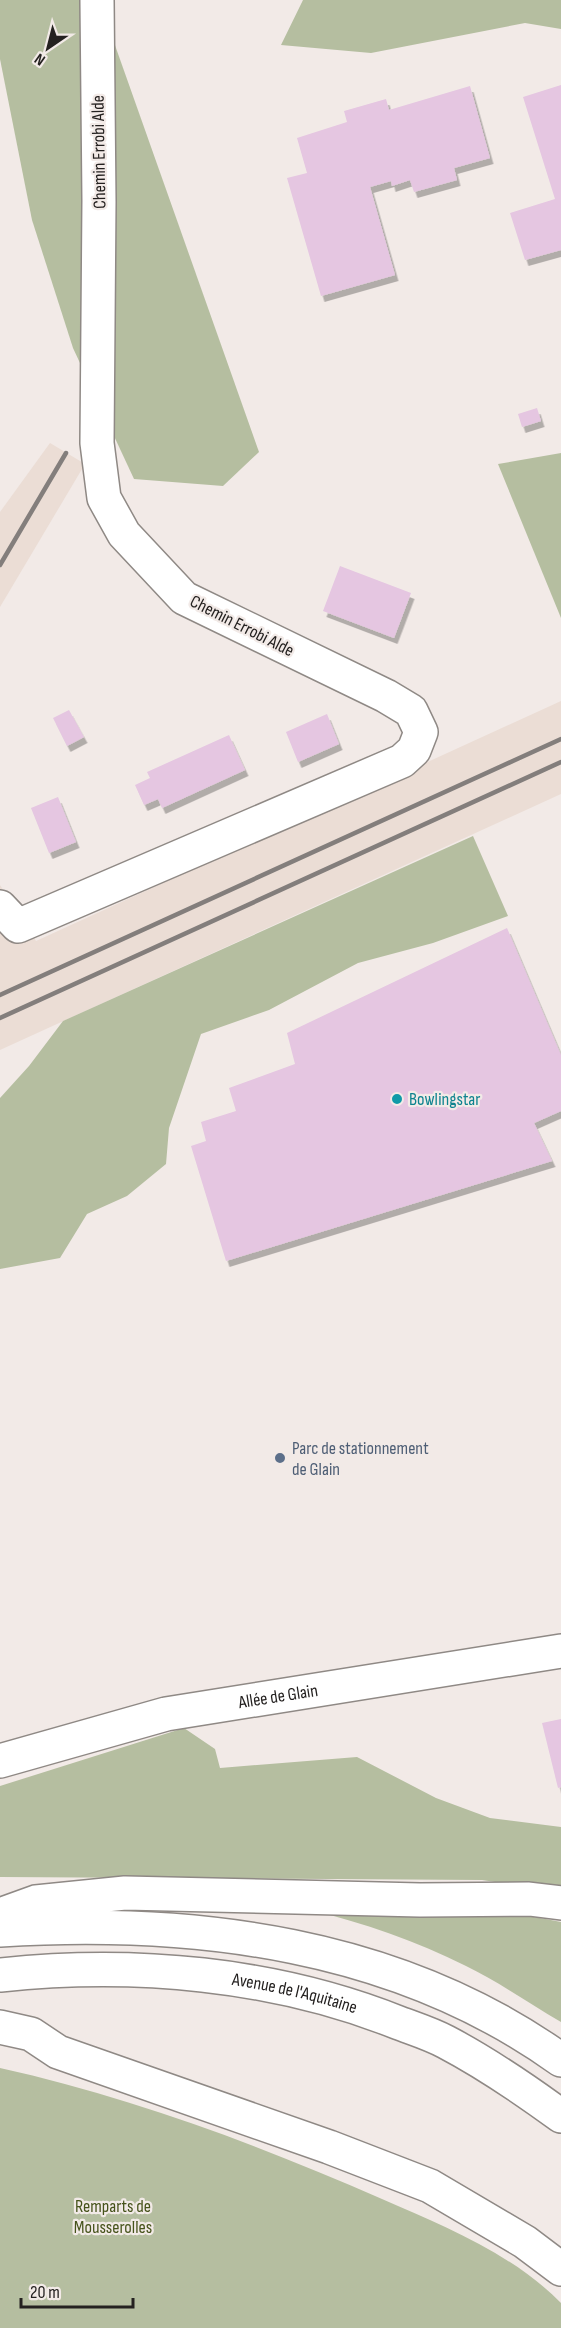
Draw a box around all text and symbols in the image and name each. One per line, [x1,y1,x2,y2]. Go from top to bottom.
north arrow [18,18,78,78]
text: N [31,49,49,69]
street label: Chemin Errobi Alde [88,95,110,209]
street label: Chemin Errobi Alde [187,591,297,661]
place label: Bowlingstar [409,1089,480,1110]
marker: Bowlingstar [390,1092,404,1106]
place label: Parc de stationnement de Glain [292,1438,429,1480]
marker: Parc de stationnement de Glain [273,1451,287,1465]
street label: Allée de Glain [236,1679,319,1713]
street label: Avenue de l'Aquitaine [230,1968,360,2018]
park label: Remparts de Mousserolles [74,2196,152,2238]
scale bar [21,2271,134,2309]
text: 20 m [30,2282,60,2303]

